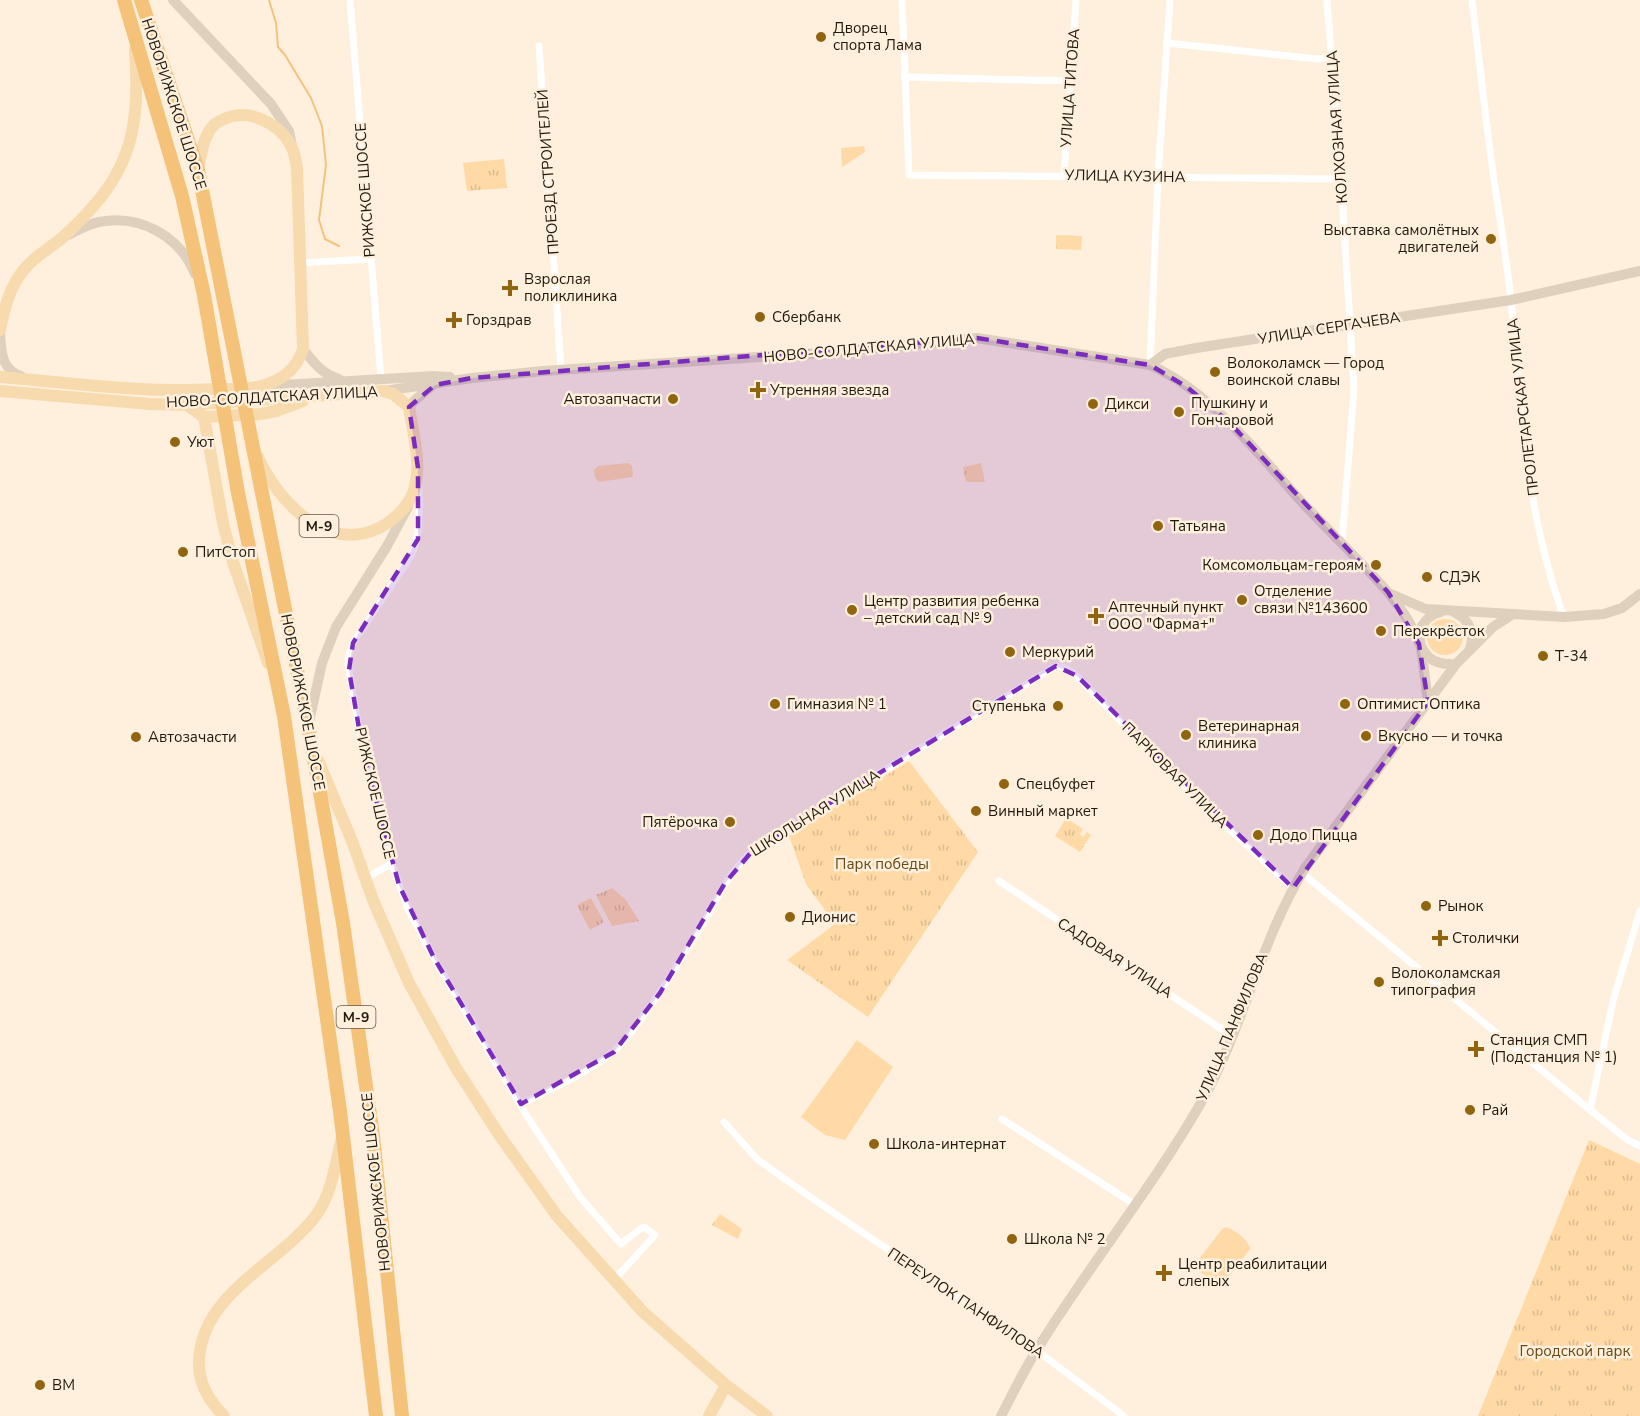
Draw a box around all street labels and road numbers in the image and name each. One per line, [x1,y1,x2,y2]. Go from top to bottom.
street label: НОВОРИЖСКОЕ ШОССЕ [137,16,211,192]
street label: УЛИЦА ТИТОВА [1056,28,1084,149]
street label: КОЛХОЗНАЯ УЛИЦА [1322,50,1352,204]
street label: ПРОЕЗД СТРОИТЕЛЕЙ [532,89,564,255]
street label: РИЖСКОЕ ШОССЕ [350,122,380,258]
street label: УЛИЦА КУЗИНА [1063,165,1186,187]
street label: УЛИЦА СЕРГАЧЕВА [1255,307,1402,349]
street label: ПРОЛЕТАРСКАЯ УЛИЦА [1502,317,1544,497]
street label: НОВО-СОЛДАТСКАЯ УЛИЦА [763,329,975,367]
street label: НОВО-СОЛДАТСКАЯ УЛИЦА [166,381,378,413]
road number: М-9 [300,515,338,537]
street label: НОВОРИЖСКОЕ ШОССЕ [276,612,330,792]
street label: ПАРКОВАЯ УЛИЦА [1118,718,1232,832]
street label: РИЖСКОЕ ШОССЕ [350,725,400,861]
street label: ШКОЛЬНАЯ УЛИЦА [747,765,883,861]
street label: САДОВАЯ УЛИЦА [1054,913,1176,1003]
street label: УЛИЦА ПАНФИЛОВА [1191,950,1272,1105]
road number: М-9 [336,1006,376,1028]
street label: НОВОРИЖСКОЕ ШОССЕ [357,1092,395,1272]
street label: ПЕРЕУЛОК ПАНФИЛОВА [884,1243,1048,1363]

